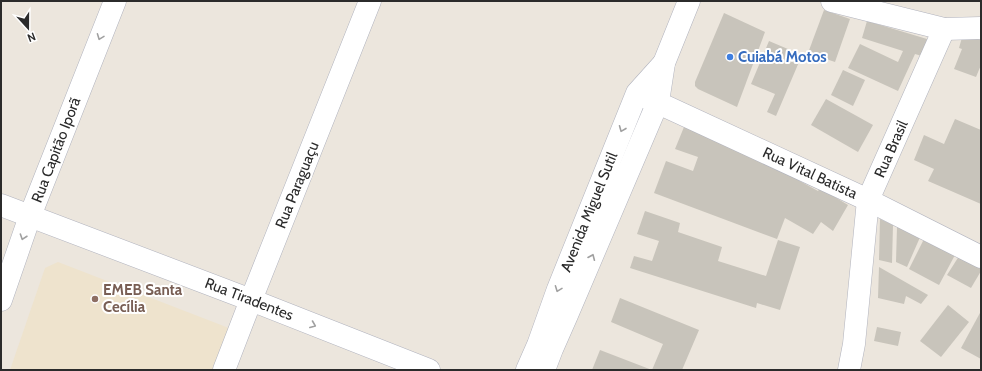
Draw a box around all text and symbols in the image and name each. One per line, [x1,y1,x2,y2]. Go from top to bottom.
north arrow [8,8,48,48]
text: N [25,29,38,45]
one-way arrow [97,34,105,41]
place label: Cuiabá Motos [738,48,827,66]
marker: Cuiabá Motos [725,52,735,62]
street label: Rua Capitão Iporã [28,94,85,205]
street label: Rua Brasil [870,117,912,180]
one-way arrow [619,126,627,133]
street label: Rua Paraguaçu [271,139,323,231]
street label: Rua Vital Batista [760,143,861,203]
street label: Avenida Miguel Sutil [557,149,621,275]
one-way arrow [19,233,28,240]
one-way arrow [587,253,595,261]
street label: Rua Tiradentes [202,274,296,324]
place label: EMEB Santa Cecília [103,281,183,316]
one-way arrow [555,285,563,292]
marker: EMEB Santa Cecília [90,294,100,304]
one-way arrow [310,320,317,328]

